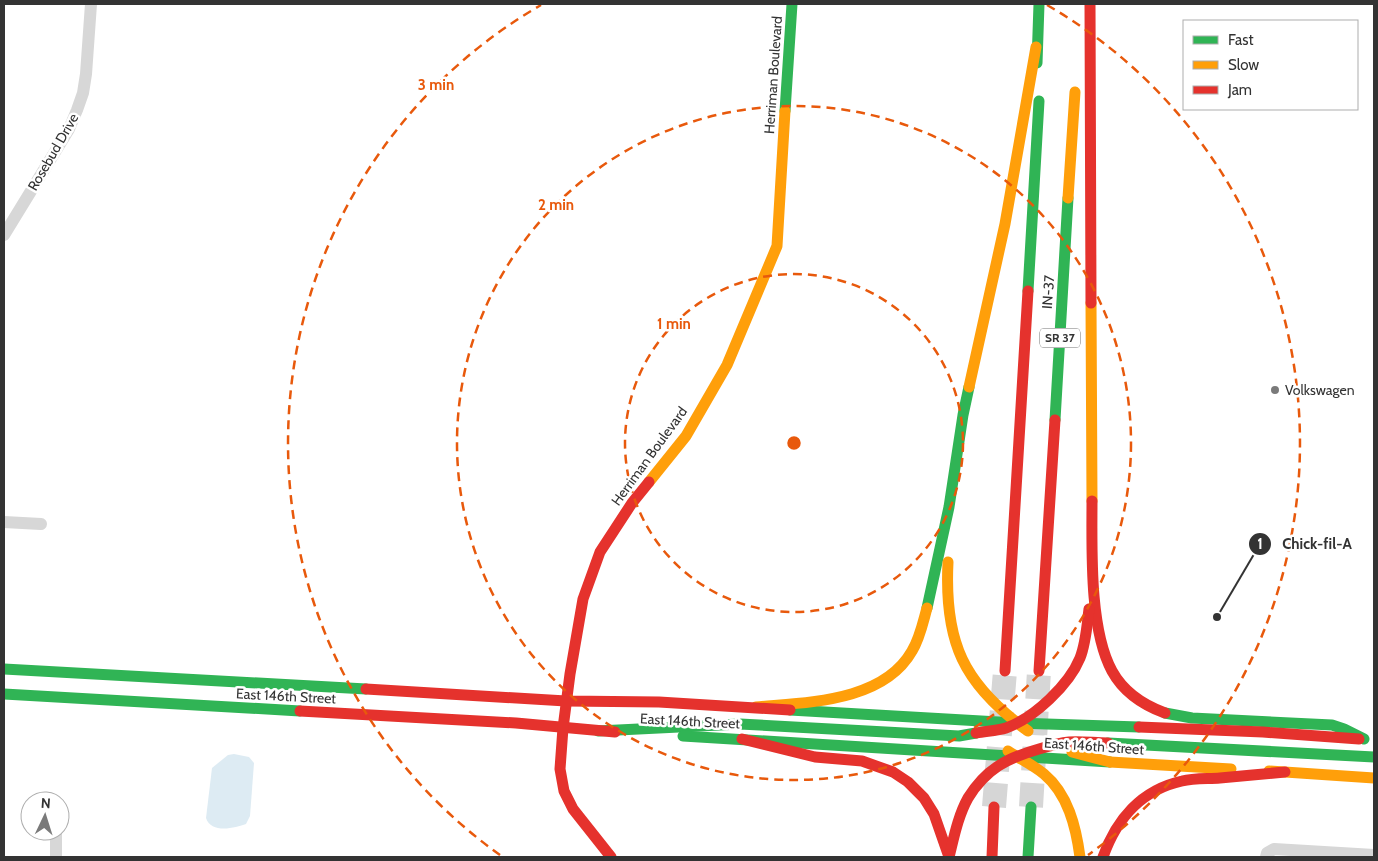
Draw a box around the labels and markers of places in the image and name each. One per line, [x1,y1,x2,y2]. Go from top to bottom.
place label: Volkswagen [1285,381,1355,399]
marker: Volkswagen [1269,384,1281,396]
centre of rings [785,434,803,452]
callout: Chick-fil-A [1248,529,1362,559]

